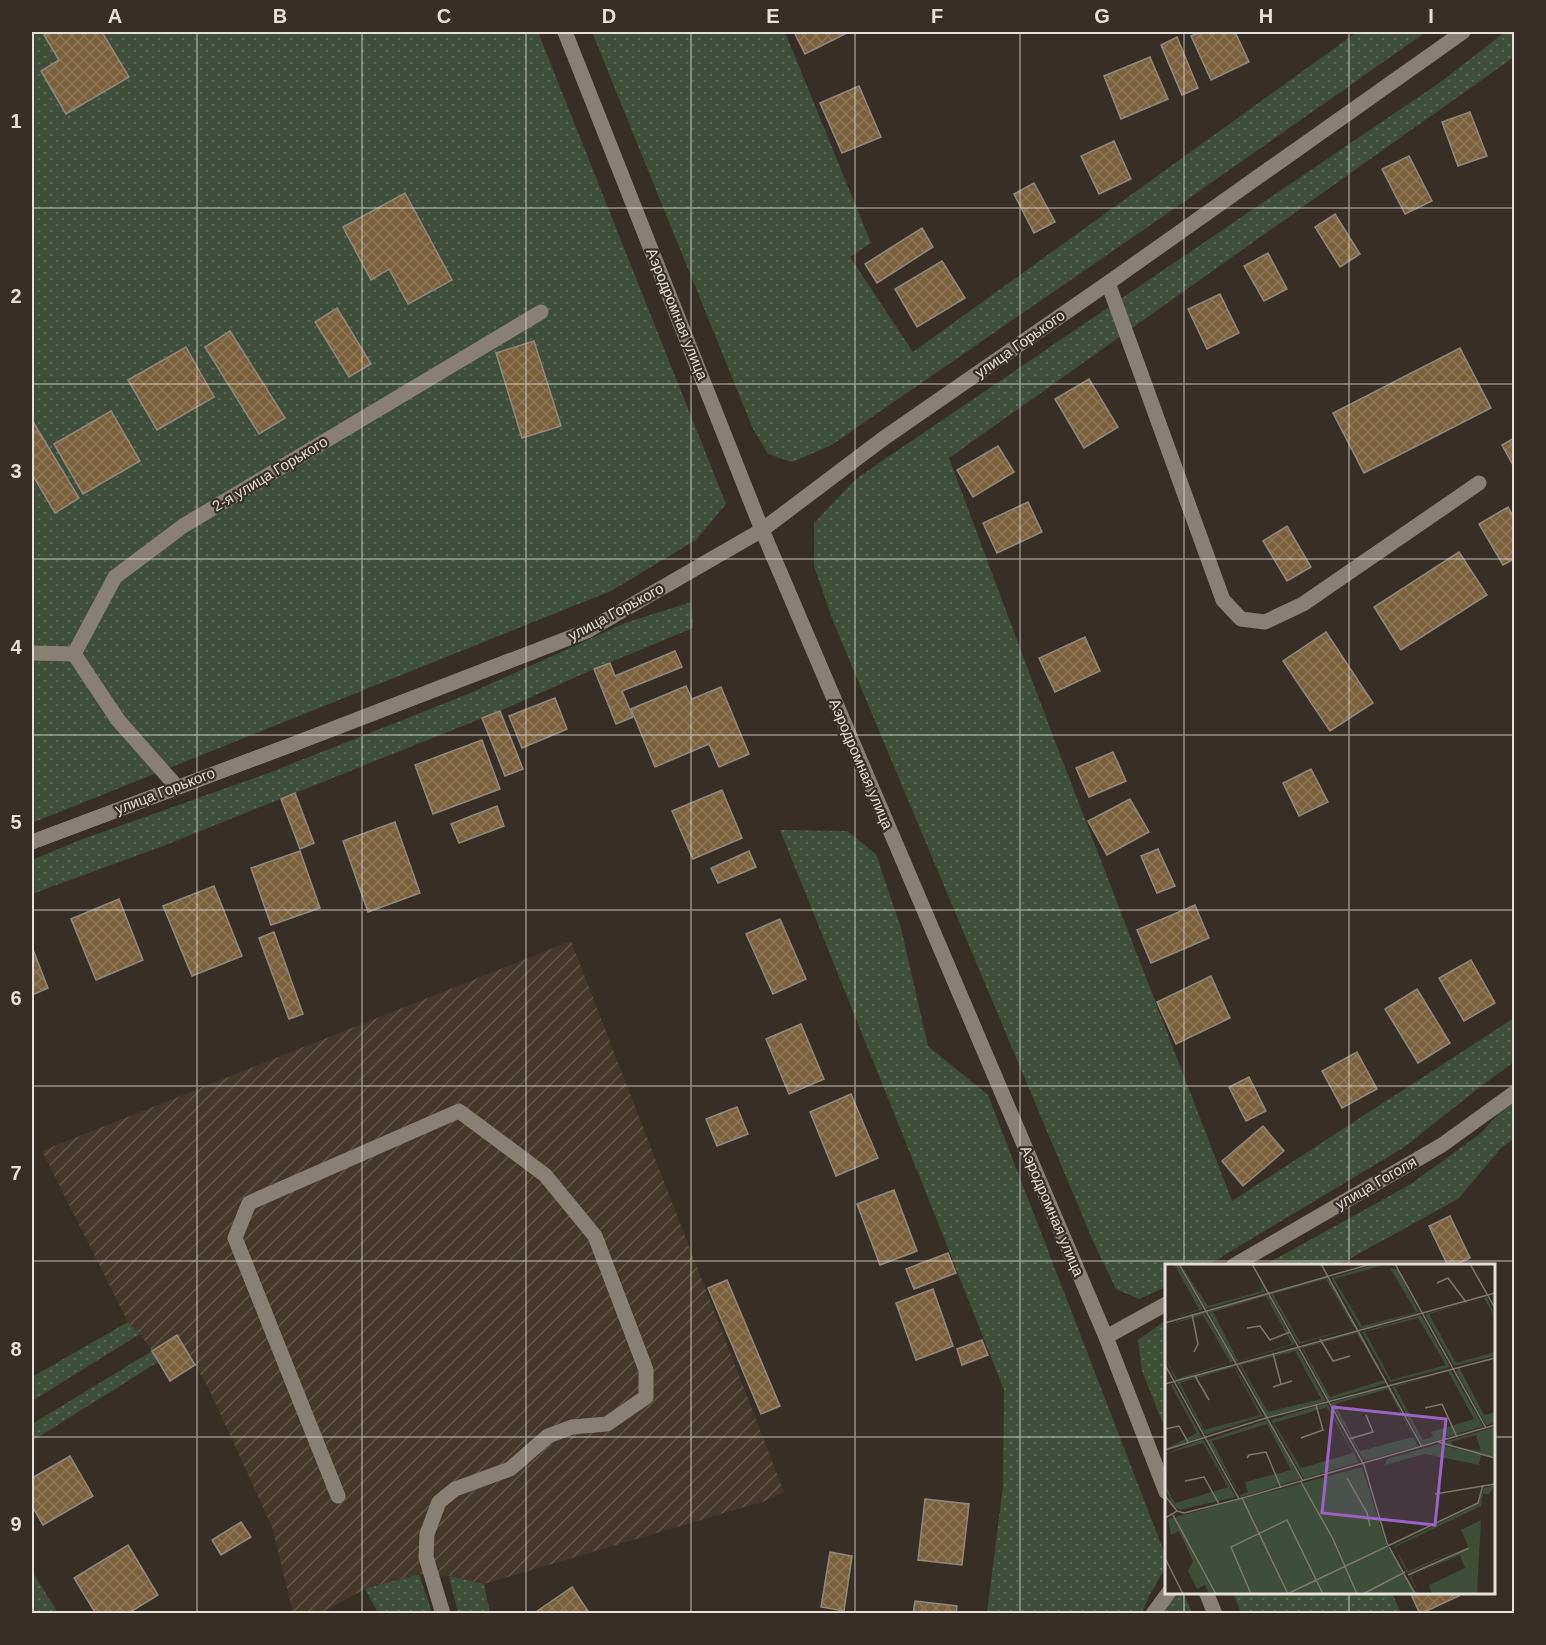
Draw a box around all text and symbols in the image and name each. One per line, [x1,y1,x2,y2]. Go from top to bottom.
text: A [108,5,122,27]
text: B [273,5,287,27]
text: C [437,5,451,27]
text: D [602,5,616,27]
text: E [766,5,780,27]
text: F [931,5,943,27]
text: G [1094,5,1110,27]
text: H [1259,5,1273,27]
text: I [1428,5,1434,27]
text: 1 [10,110,22,132]
street label: Аэродромная улица [643,246,712,383]
text: 2 [10,285,22,307]
street label: улица Горького [972,306,1068,381]
street label: 2-я улица Горького [209,432,330,515]
text: 3 [10,460,22,482]
street label: улица Горького [565,579,666,644]
text: 4 [10,636,22,658]
street label: Аэродромная улица [826,696,897,832]
street label: улица Горького [112,764,217,817]
text: 5 [10,811,22,833]
text: 6 [10,987,22,1009]
street label: Аэродромная улица [1017,1143,1088,1279]
street label: улица Гоголя [1332,1152,1419,1213]
text: 7 [10,1162,22,1184]
inset map [1165,1264,1495,1594]
text: 8 [10,1338,22,1360]
text: 9 [10,1513,22,1535]

